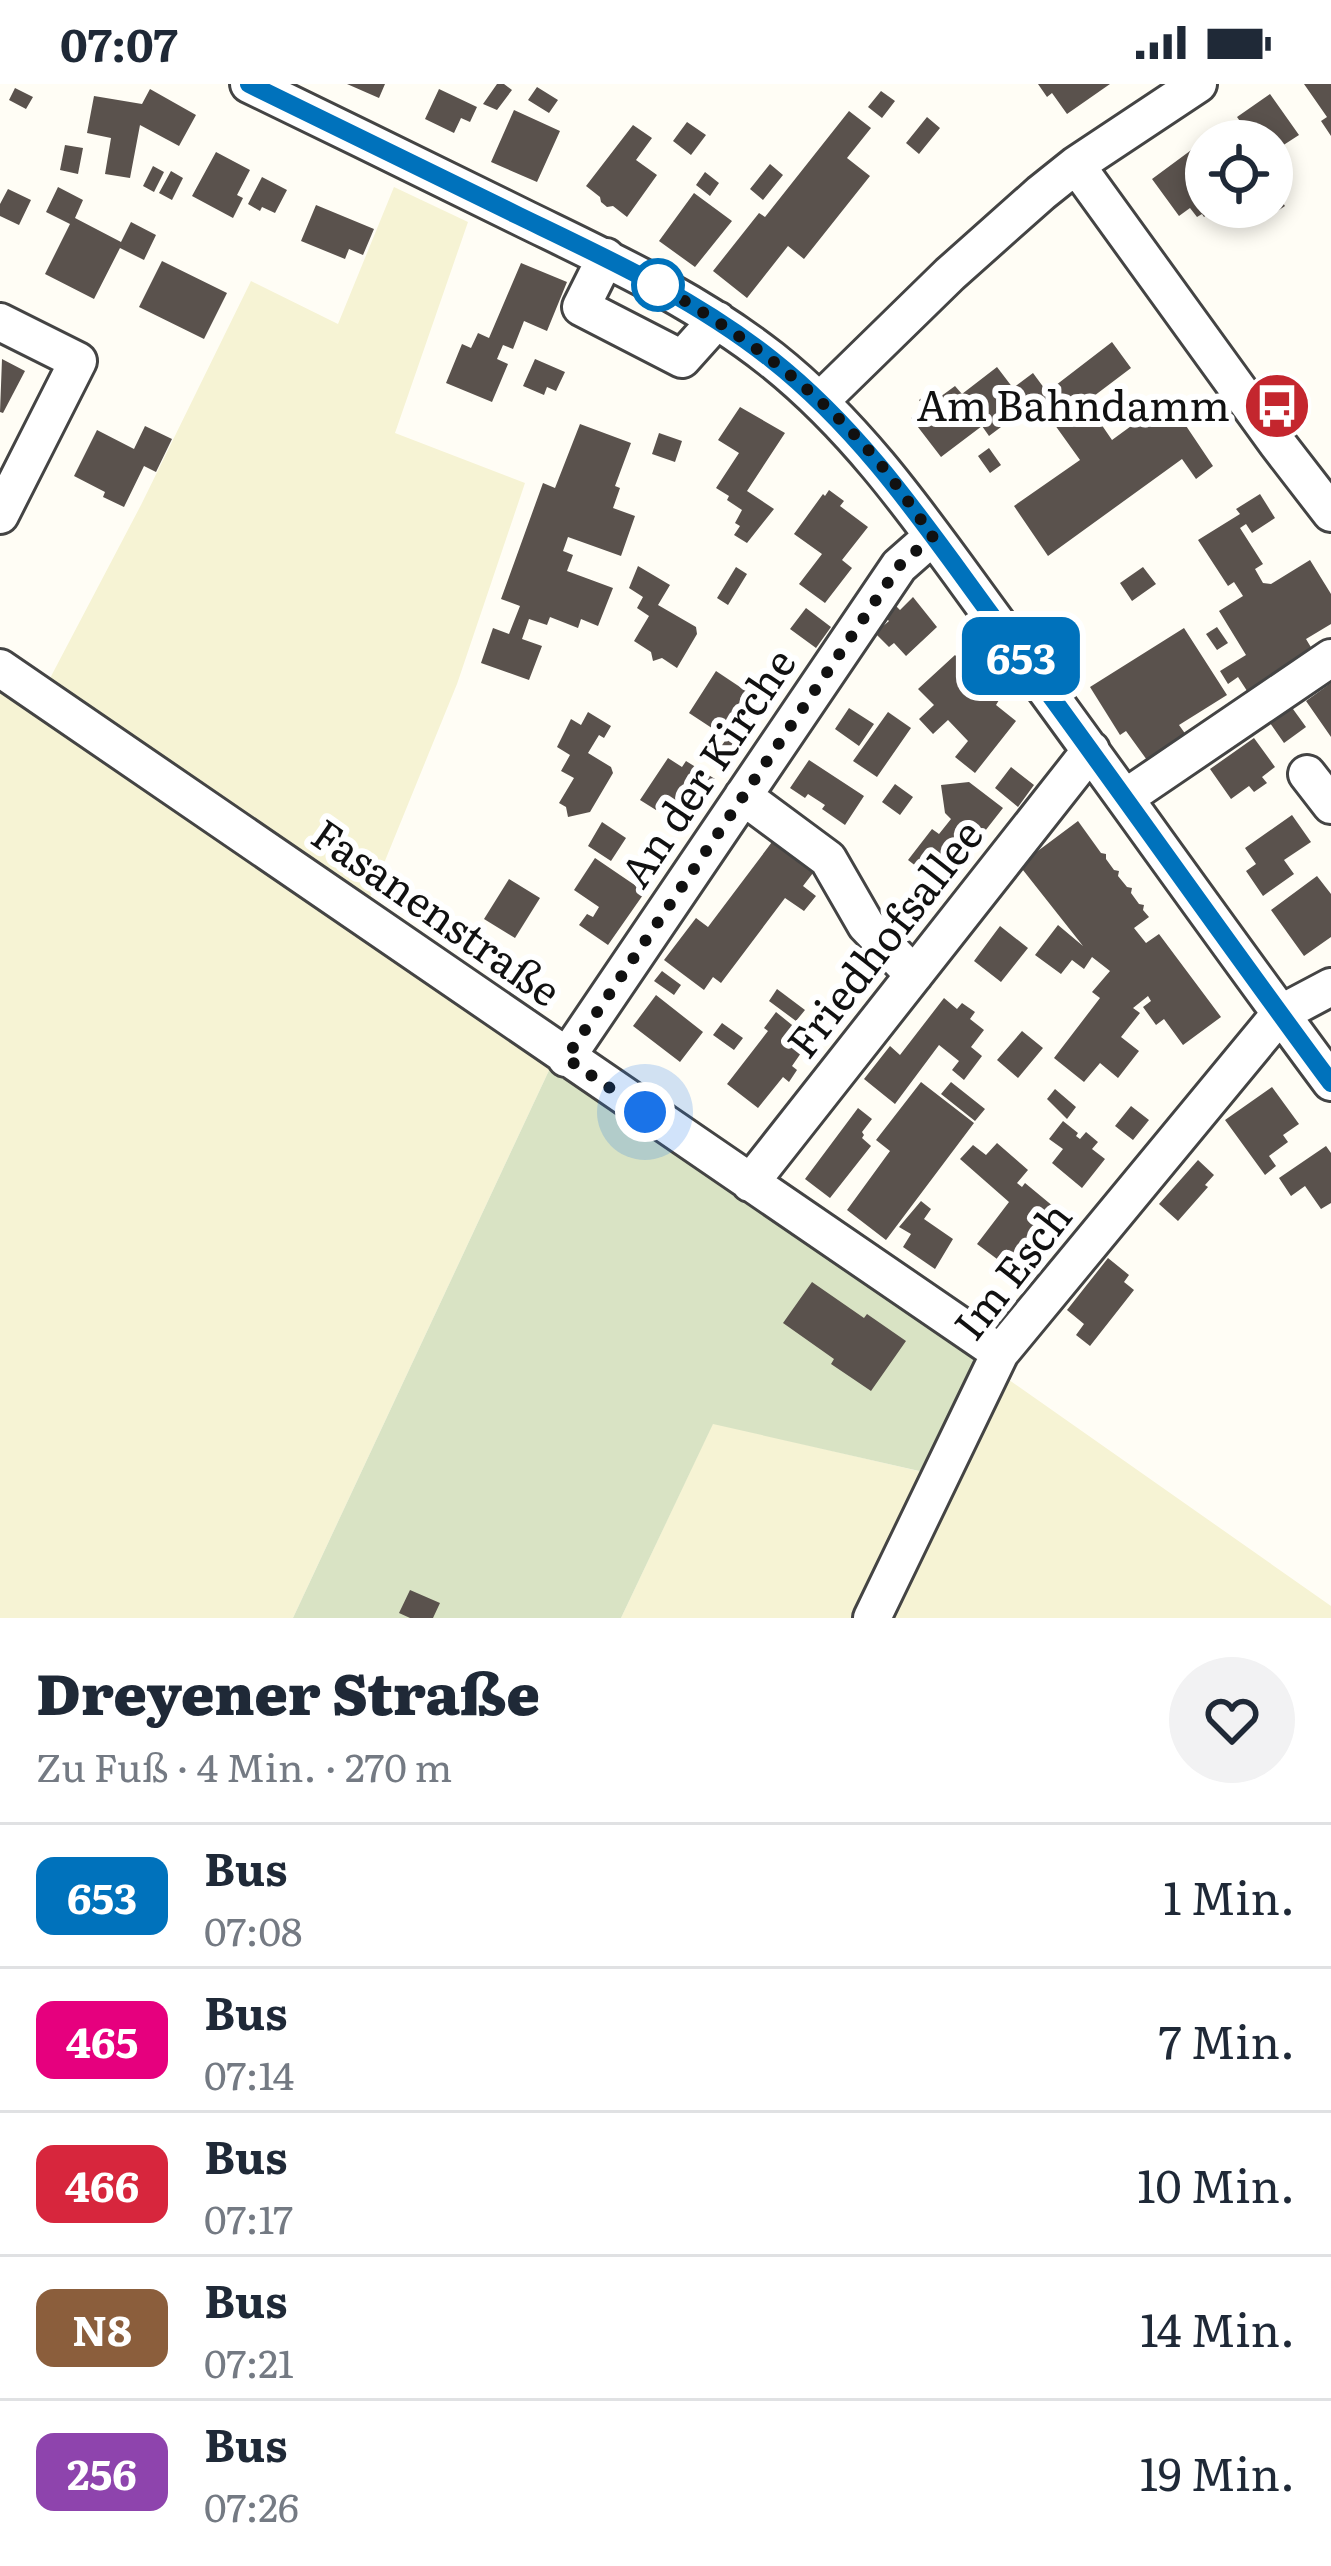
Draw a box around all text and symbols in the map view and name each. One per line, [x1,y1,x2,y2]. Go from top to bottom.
text: 07:07 [60,9,178,76]
map controls [1185,120,1293,228]
button: locate [1185,120,1293,228]
unlabelled marker [633,260,683,310]
bus stop icon: Am Bahndamm [1242,371,1312,441]
place label: Am Bahndamm [917,372,1230,434]
line badge: 653 [952,617,1090,695]
text: 653 [986,625,1056,687]
street label: An der Kirche [603,634,808,898]
street label: Fasanenstraße [301,802,575,1019]
street label: Friedhofsallee [770,805,995,1069]
your location [615,1082,675,1142]
street label: Im Esch [937,1187,1084,1351]
text: Dreyener Straße [36,1648,540,1733]
button: heart [1169,1657,1295,1783]
text: Zu Fuß · 4 Min. · 270 m [36,1736,452,1794]
text: Bus [204,1833,288,1900]
text: 1 Min. [1163,1862,1295,1929]
text: 653 [67,1865,137,1927]
text: 07:08 [204,1900,303,1958]
text: Bus [204,1977,288,2044]
text: 7 Min. [1159,2006,1295,2073]
text: 465 [66,2009,138,2071]
text: 07:14 [204,2044,294,2102]
text: Bus [204,2121,288,2188]
text: 10 Min. [1137,2150,1295,2217]
text: 466 [65,2153,139,2215]
text: 07:17 [204,2188,293,2246]
text: Bus [204,2265,288,2332]
text: 14 Min. [1140,2294,1295,2361]
text: N8 [72,2297,132,2359]
text: 07:21 [204,2332,294,2390]
text: Bus [204,2409,288,2476]
text: 19 Min. [1140,2438,1295,2505]
text: 256 [67,2441,137,2503]
text: 07:26 [204,2476,299,2534]

